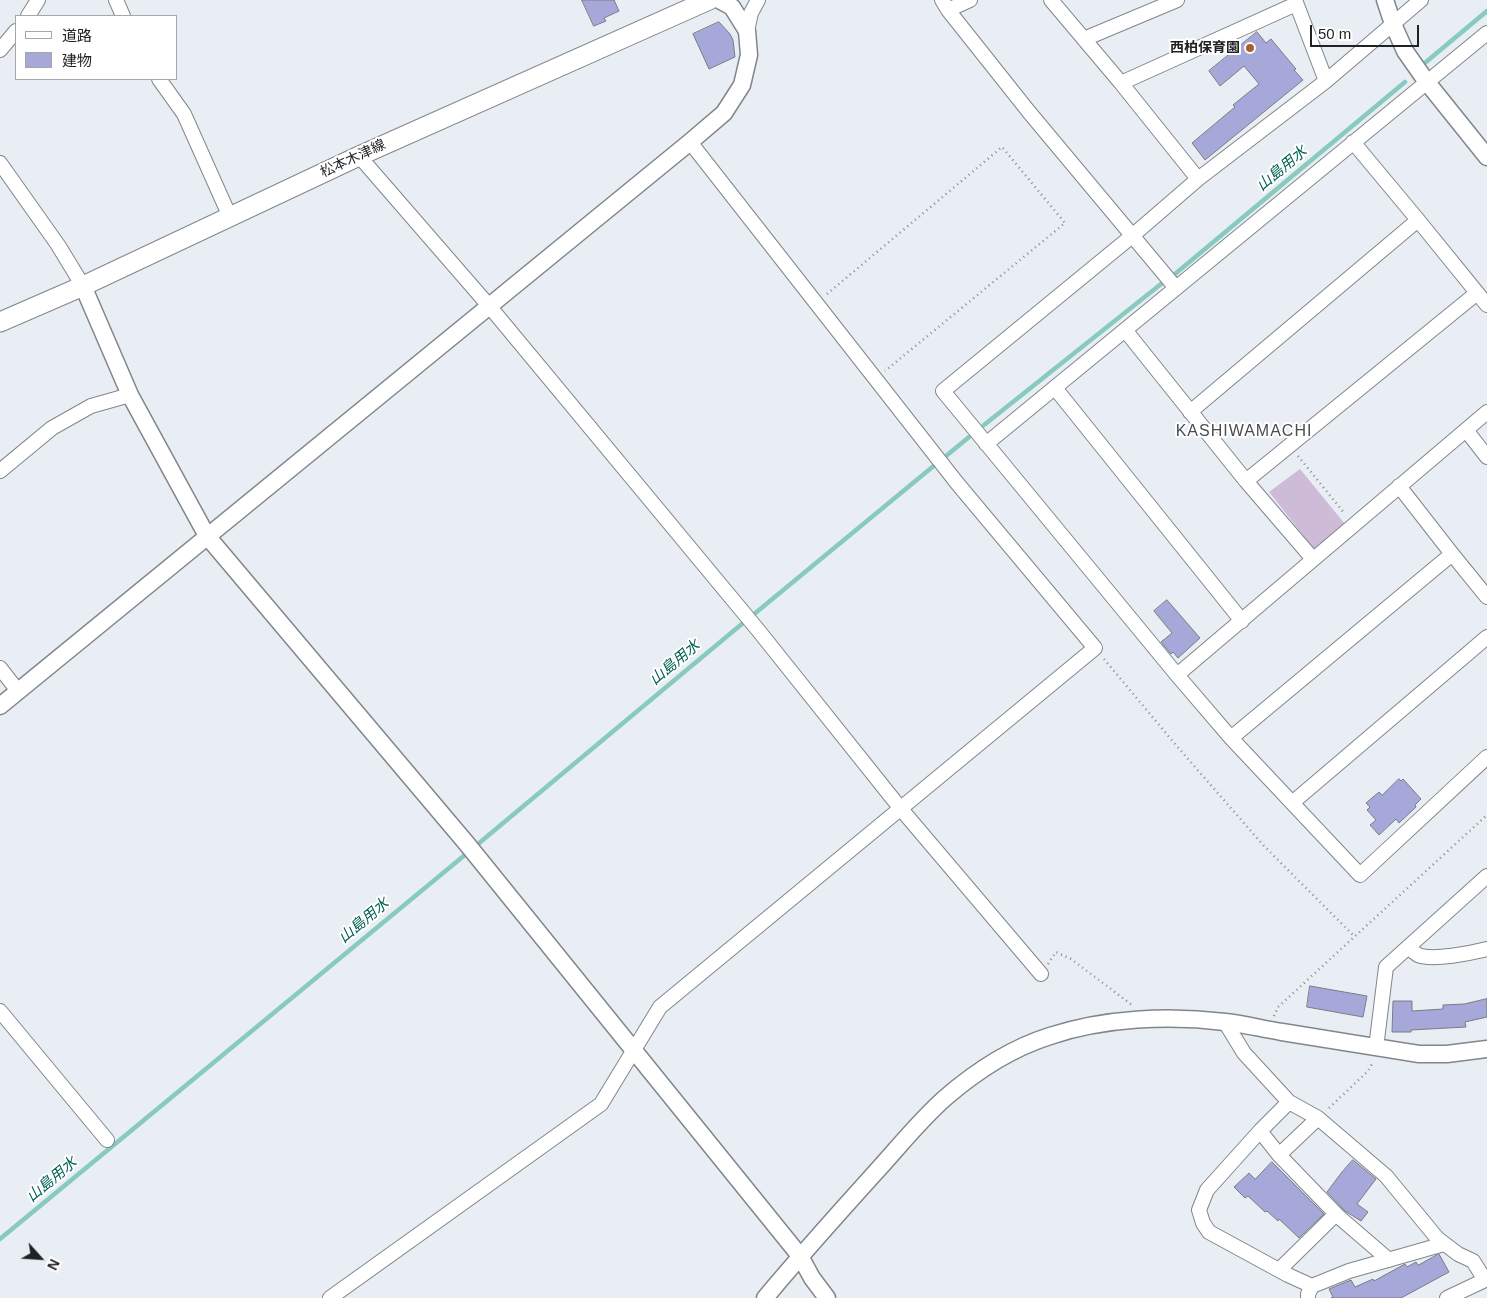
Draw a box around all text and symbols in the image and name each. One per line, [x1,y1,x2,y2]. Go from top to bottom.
legend [15,15,178,80]
scale bar [1312,15,1421,47]
text: 50 m [1318,25,1351,42]
text: 道路 [62,27,92,44]
place label: 西柏保育園 [1170,40,1240,56]
marker: 西柏保育園 [1244,42,1256,54]
text: 建物 [62,52,92,69]
street label: 松本木津線 [318,137,388,181]
water label: 山島用水 [1253,143,1311,195]
district label: KASHIWAMACHI [1174,422,1314,442]
water label: 山島用水 [646,637,704,689]
water label: 山島用水 [335,895,393,947]
water label: 山島用水 [23,1154,81,1206]
north arrow [15,1233,65,1283]
text: N [44,1257,63,1273]

